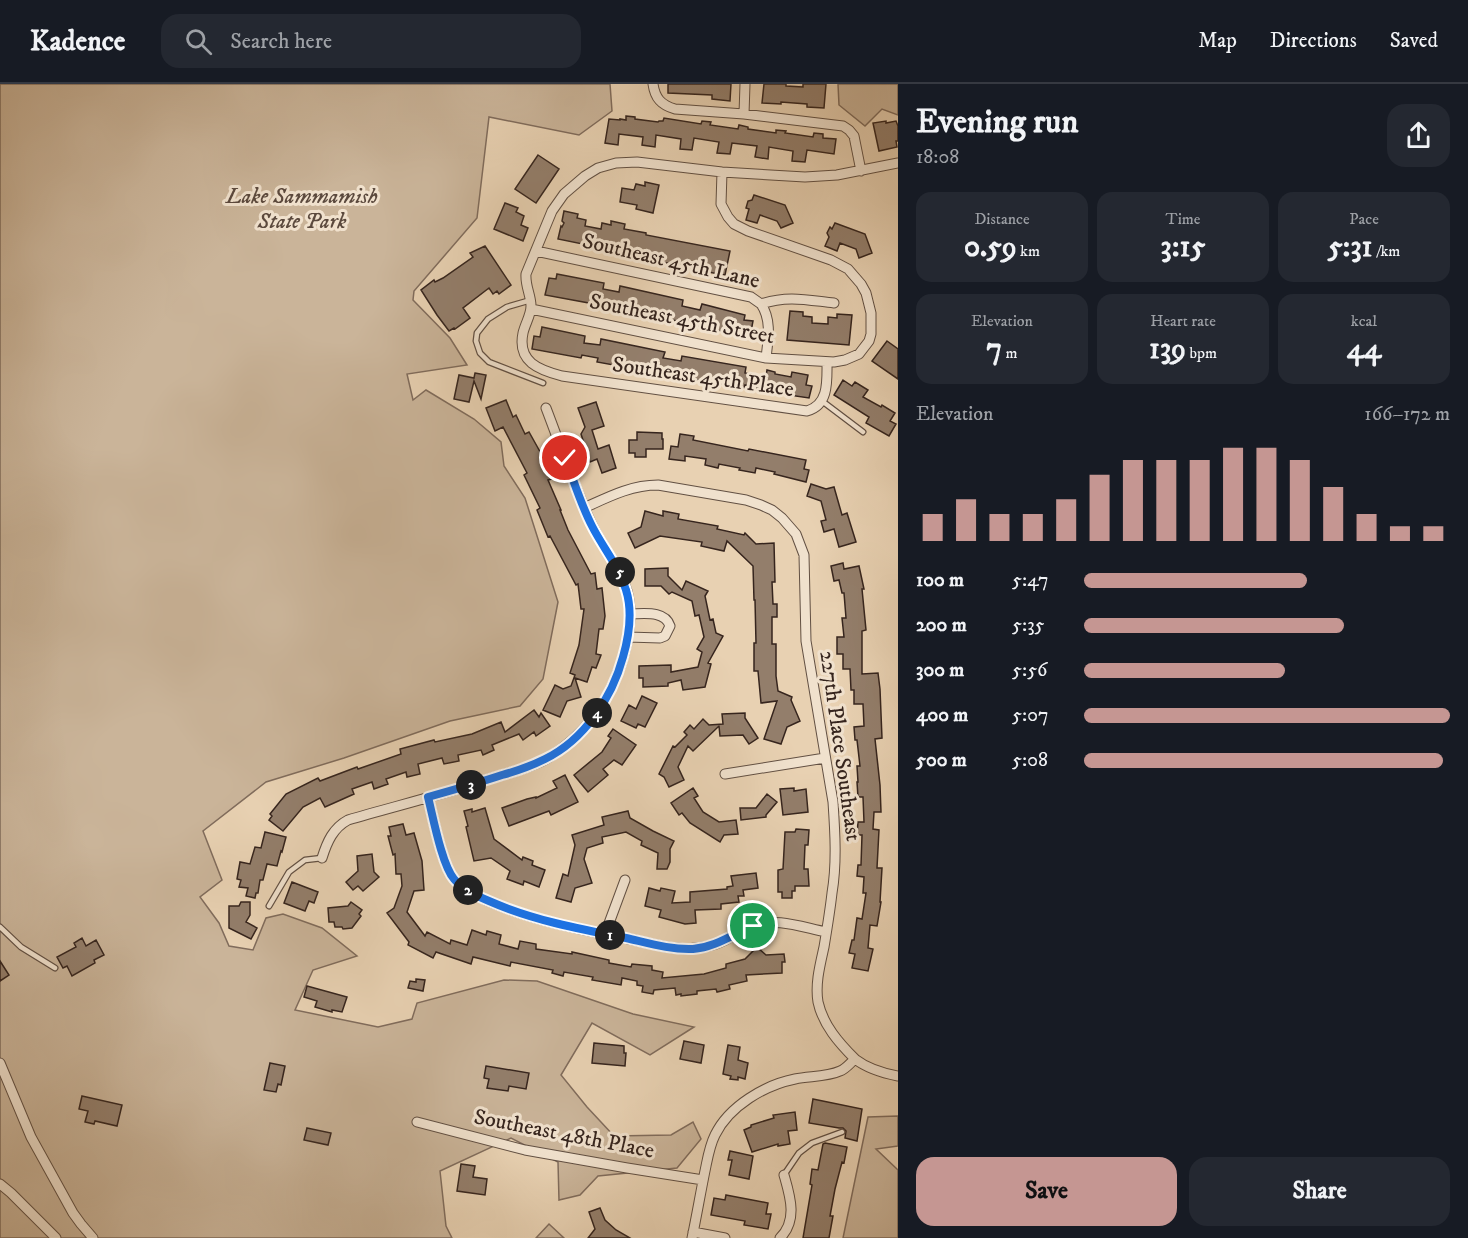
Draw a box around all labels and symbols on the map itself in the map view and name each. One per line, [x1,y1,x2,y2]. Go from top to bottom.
park label: Lake Sammamish State Park [224,183,378,235]
street label: Southeast 45th Lane [580,227,762,295]
street label: Southeast 45th Street [587,288,777,350]
street label: Southeast 45th Place [611,351,795,403]
pin [539,432,590,483]
pin: 5 [605,557,635,587]
street label: 227th Place Southeast [813,649,867,843]
pin: 4 [582,698,612,728]
pin: 3 [456,770,486,800]
pin: 2 [453,875,483,905]
pin [727,900,778,951]
pin: 1 [595,920,625,950]
street label: Southeast 48th Place [472,1103,656,1165]

